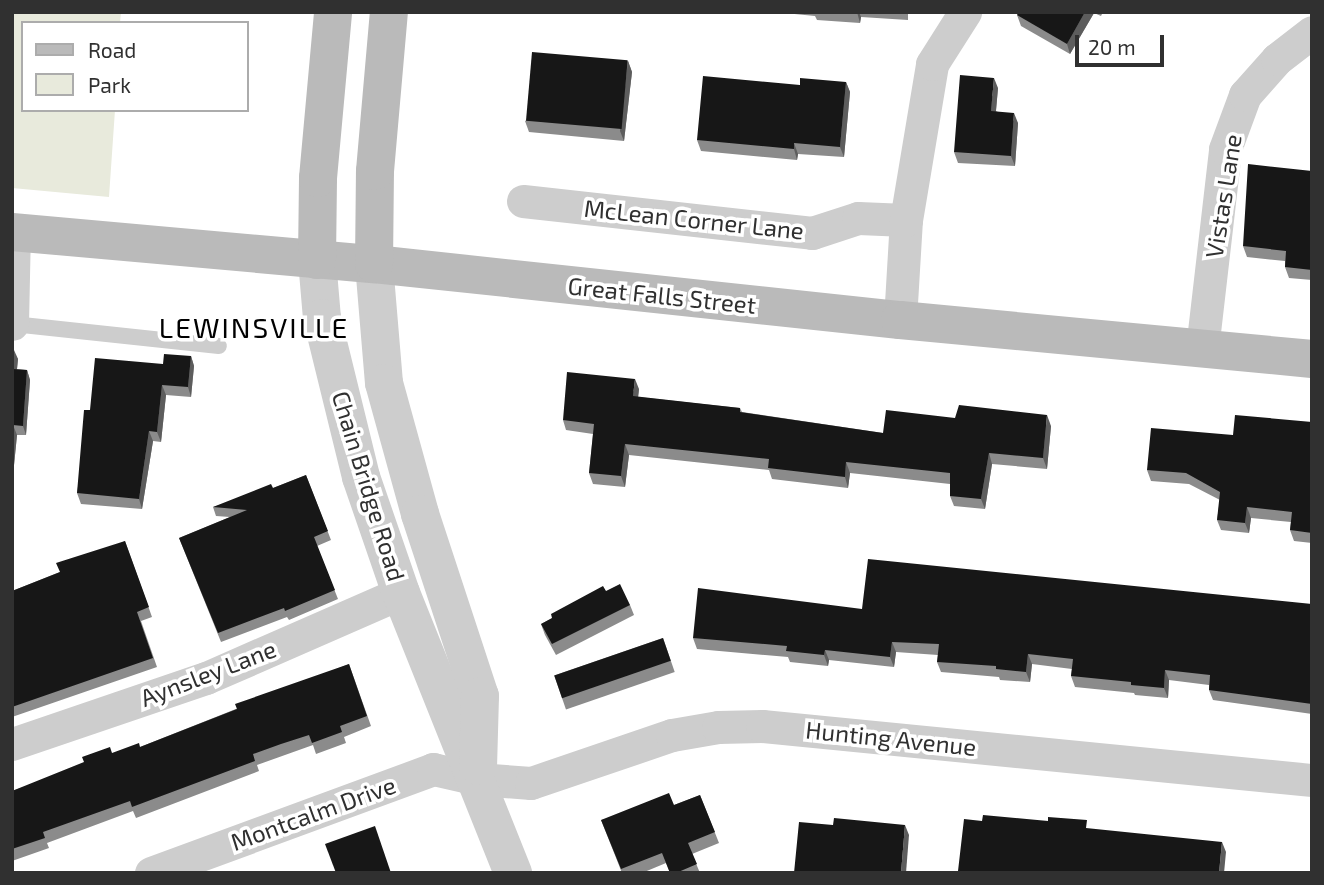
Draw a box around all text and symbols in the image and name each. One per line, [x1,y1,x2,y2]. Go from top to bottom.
legend [21,21,248,112]
scale bar [1079,21,1168,65]
text: 20 m [1088,34,1136,59]
text: Road [88,37,136,62]
text: Park [88,72,131,97]
street label: Vistas Lane [1199,132,1247,260]
street label: McLean Corner Lane [582,193,806,245]
street label: Great Falls Street [567,271,757,319]
district label: LEWINSVILLE [160,310,348,344]
street label: Chain Bridge Road [326,388,412,584]
street label: Aynsley Lane [136,634,280,712]
street label: Hunting Avenue [804,715,978,761]
street label: Montcalm Drive [227,770,399,856]

